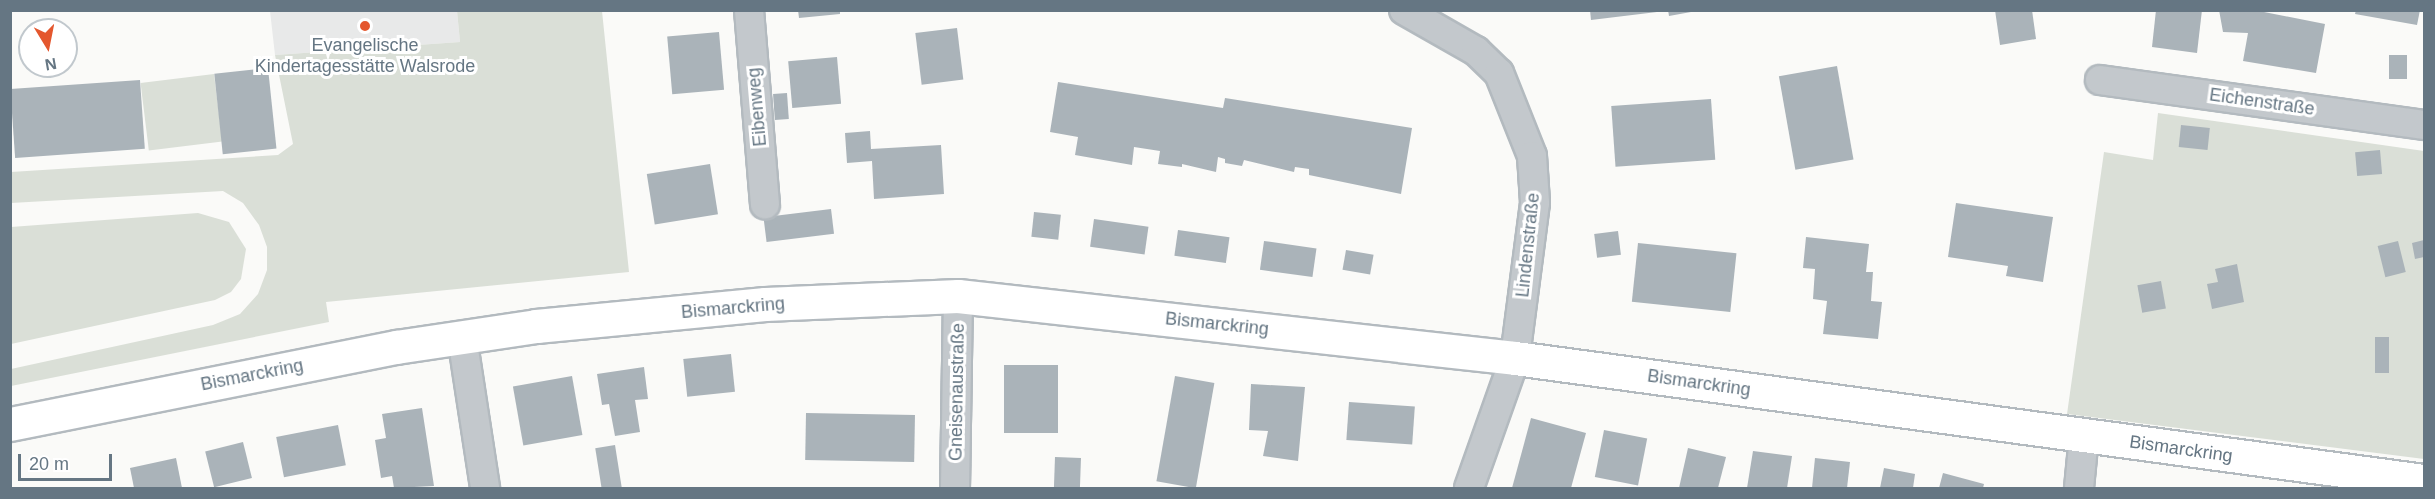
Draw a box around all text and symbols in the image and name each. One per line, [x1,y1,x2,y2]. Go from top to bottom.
north arrow [18,18,78,78]
marker: Evangelische Kindertagesstätte Walsrode [358,19,372,33]
place label: Evangelische Kindertagesstätte Walsrode [255,35,475,78]
text: N [44,55,58,74]
street label: Eibenweg [743,67,771,147]
street label: Eichenstraße [2208,84,2316,120]
street label: Lindenstraße [1512,192,1544,298]
street label: Bismarckring [680,293,786,323]
street label: Bismarckring [1164,308,1270,340]
street label: Gneisenaustraße [945,323,969,461]
street label: Bismarckring [199,354,305,396]
street label: Bismarckring [1646,365,1752,401]
street label: Bismarckring [2128,431,2234,467]
scale bar [21,442,116,480]
text: 20 m [29,454,69,474]

